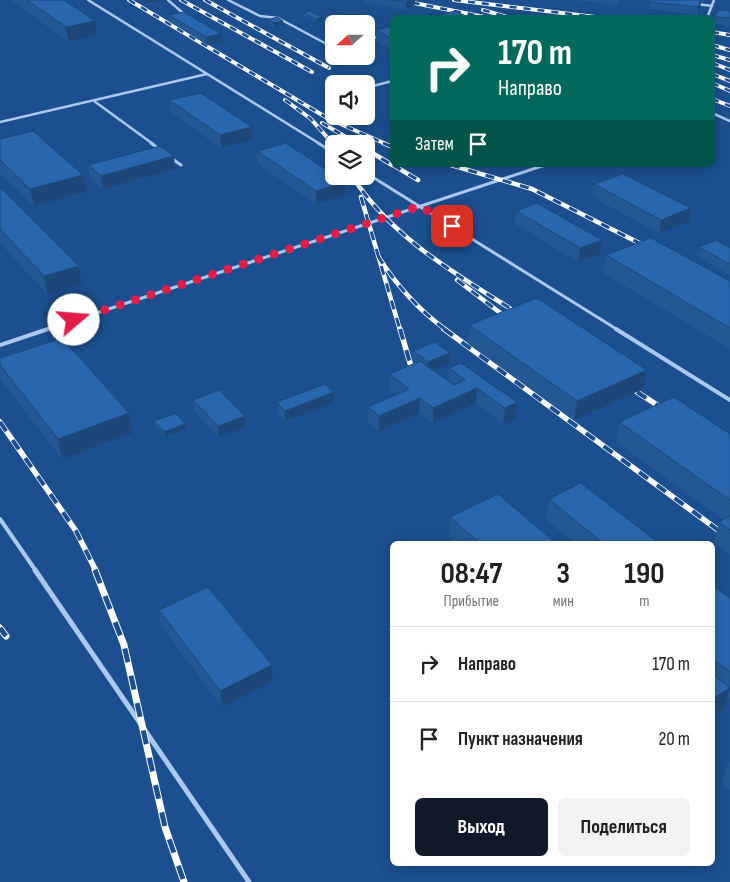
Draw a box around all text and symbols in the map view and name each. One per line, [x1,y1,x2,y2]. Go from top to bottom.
north arrow [325,15,375,65]
map controls [325,15,375,185]
text: 170 m [498,32,572,75]
icon: right [415,35,480,100]
button: sound [325,75,375,125]
text: Направо [498,75,562,102]
icon: arrive [464,130,492,158]
text: Затем [415,133,454,156]
button: layers [325,135,375,185]
pin [431,205,473,247]
icon: arrive [438,212,466,240]
position arrow [47,293,99,345]
text: 08:47 [440,556,502,592]
text: 3 [557,556,570,592]
text: 190 [624,556,665,592]
text: Прибытие [444,592,499,611]
text: мин [553,592,574,611]
text: m [639,592,650,611]
icon: right [415,650,443,678]
text: Направо [458,653,516,676]
text: 170 m [652,653,690,676]
icon: arrive [415,725,443,753]
text: Пункт назначения [458,728,583,751]
text: 20 m [658,728,690,751]
button: Выход [415,798,548,856]
button: Поделиться [558,798,690,856]

